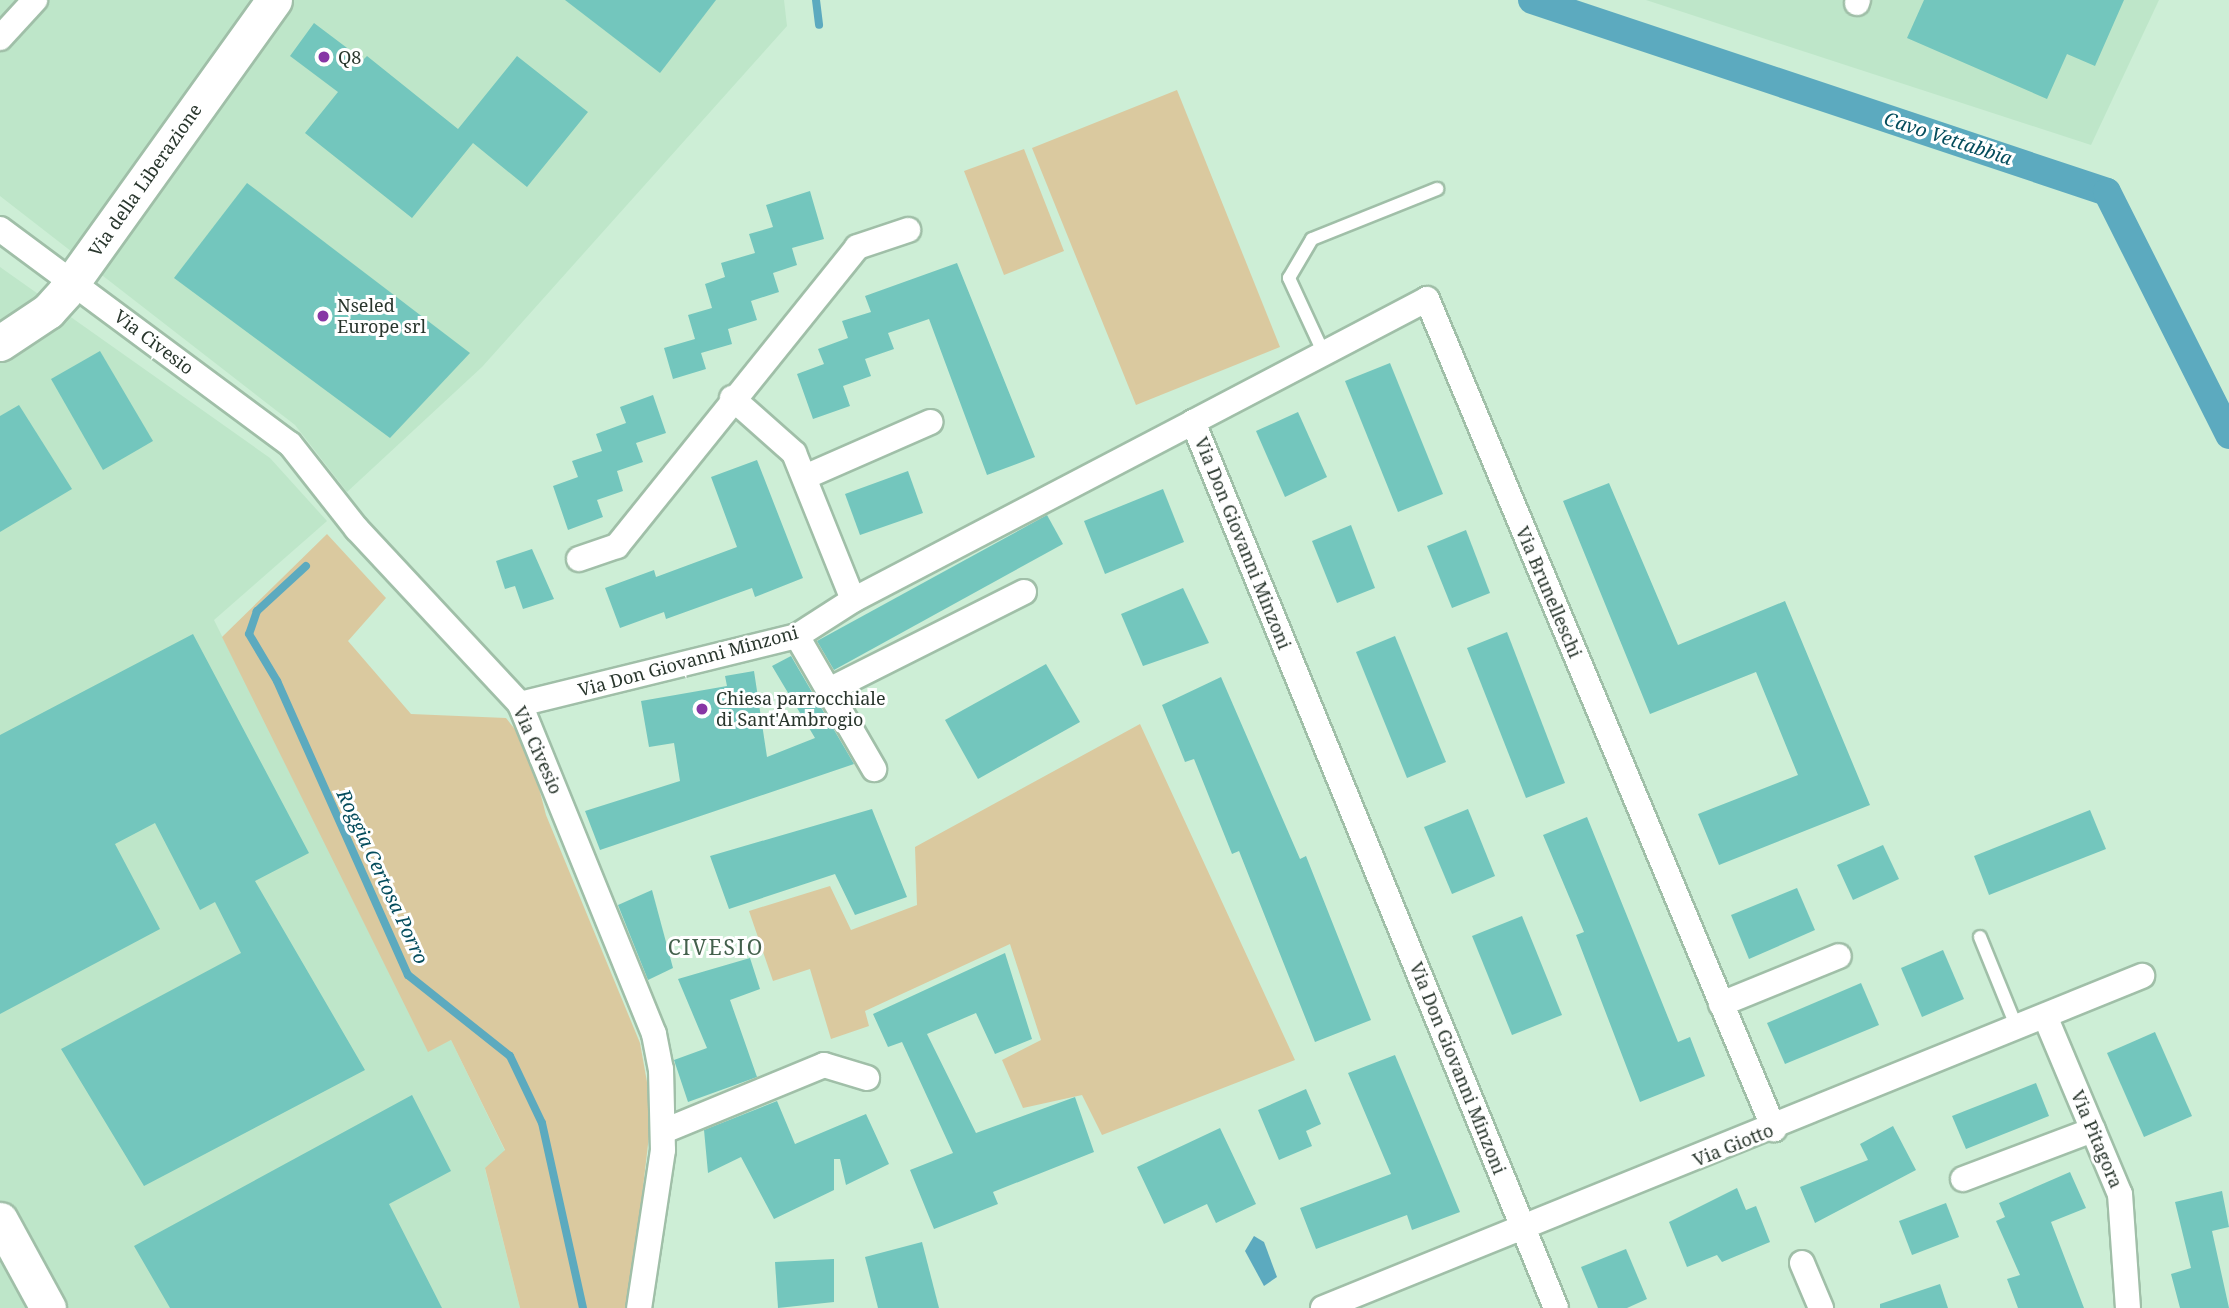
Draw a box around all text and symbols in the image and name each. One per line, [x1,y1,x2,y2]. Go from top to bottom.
place label: Q8 [338,46,361,68]
marker: Q8 [316,49,332,65]
street label: Via della Liberazione [84,99,206,261]
water label: Cavo Vettabbia [1881,108,2015,170]
place label: Nseled Europe srl [337,295,426,338]
street label: Via Civesio [110,305,198,379]
marker: Nseled Europe srl [315,308,331,324]
street label: Via Don Giovanni Minzoni [1190,434,1296,652]
street label: Via Brunelleschi [1512,523,1586,661]
street label: Via Don Giovanni Minzoni [576,621,800,701]
place label: Chiesa parrocchiale di Sant'Ambrogio [716,688,886,730]
marker: Chiesa parrocchiale di Sant'Ambrogio [694,701,710,717]
street label: Via Civesio [509,703,567,797]
water label: Roggia Certosa Porro [331,786,433,968]
district label: CIVESIO [669,934,763,960]
street label: Via Don Giovanni Minzoni [1405,959,1511,1177]
street label: Via Pitagora [2067,1087,2127,1191]
street label: Via Giotto [1690,1119,1776,1171]

